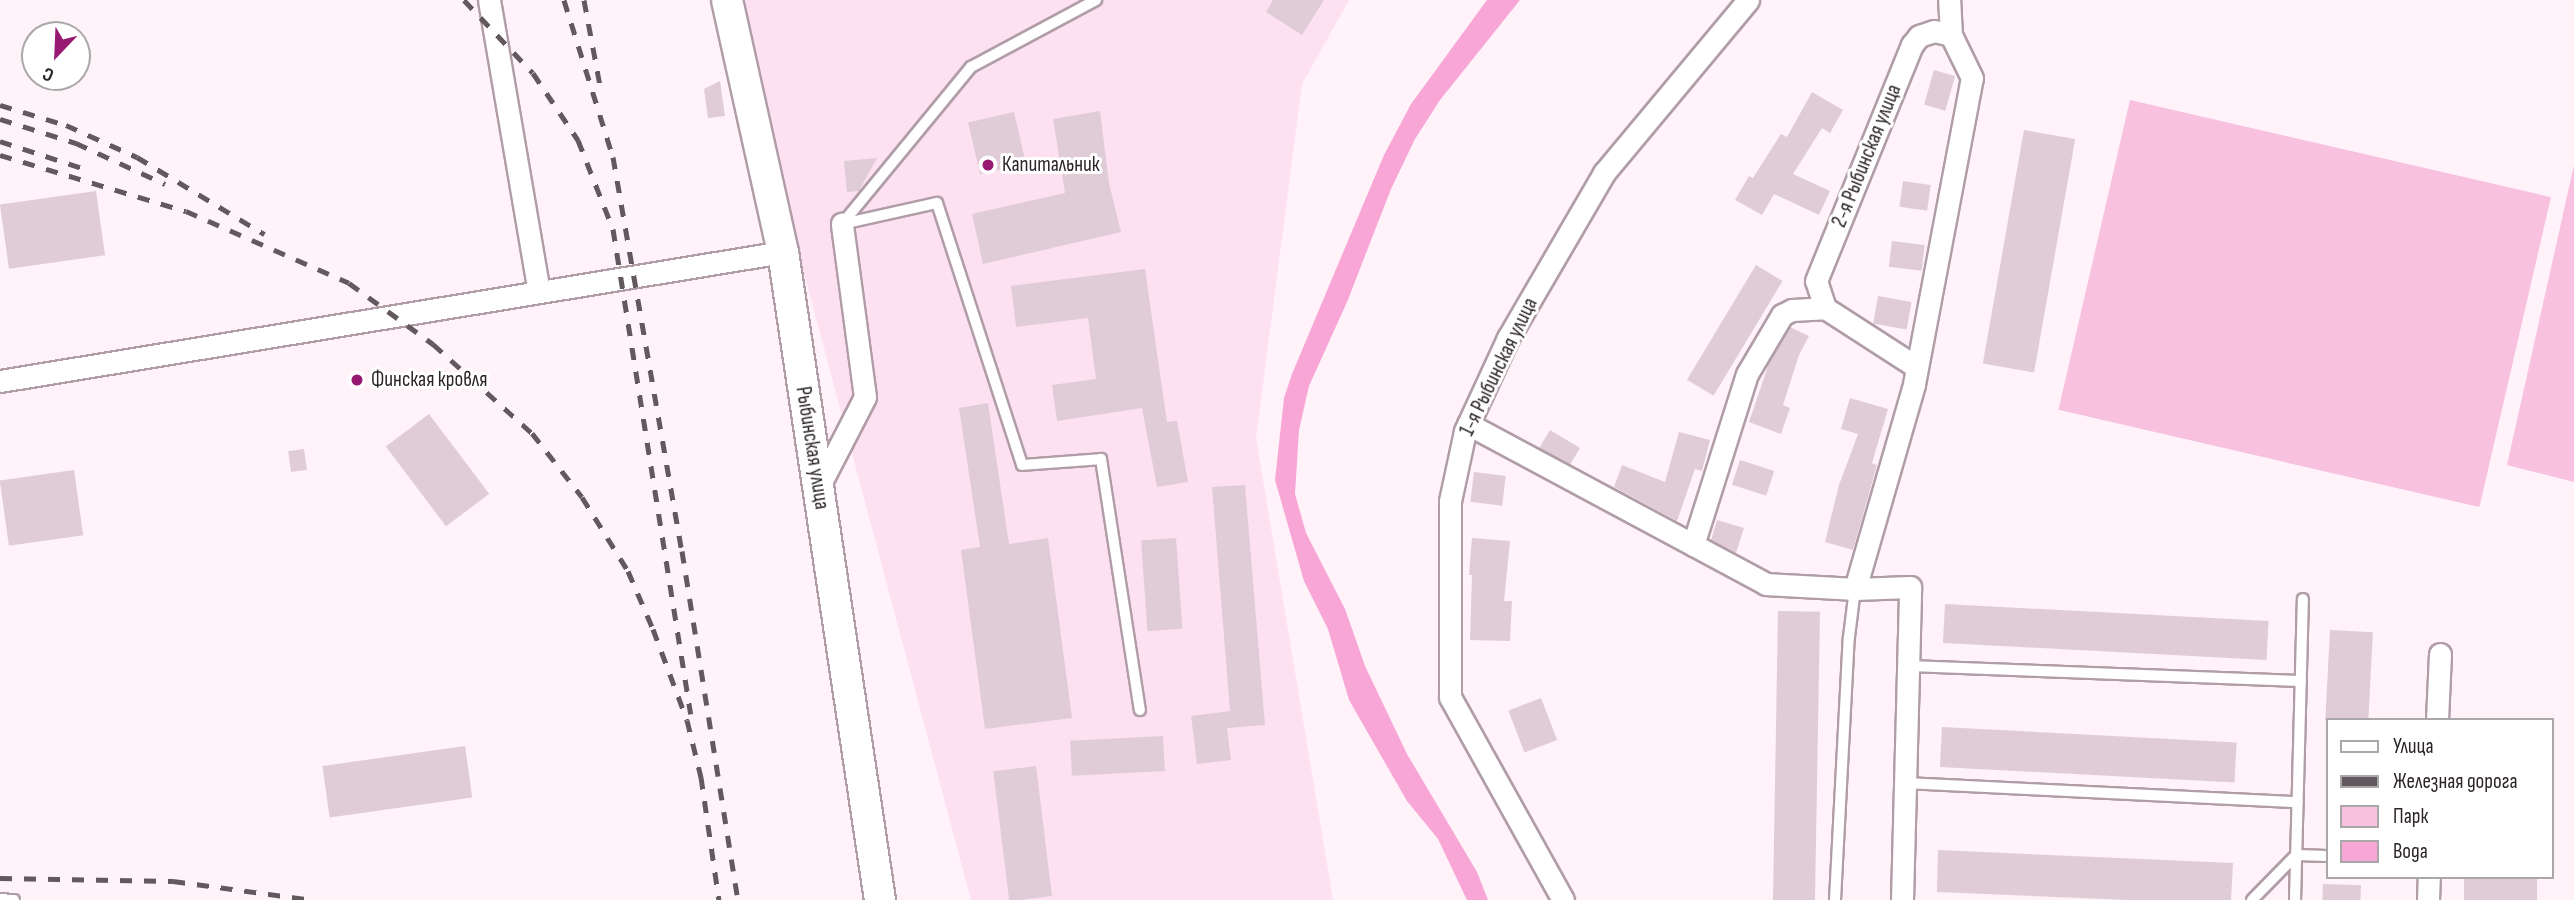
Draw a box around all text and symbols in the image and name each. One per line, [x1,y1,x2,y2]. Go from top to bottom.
north arrow [21,21,91,91]
text: С [39,61,57,86]
street label: 2-я Рыбинская улица [1827,81,1907,231]
place label: Капитальник [1002,152,1100,178]
marker: Капитальник [980,157,996,173]
street label: 1-я Рыбинская улица [1455,294,1543,440]
place label: Финская кровля [371,367,487,393]
marker: Финская кровля [349,372,365,388]
street label: Рыбинская улица [790,385,834,511]
legend [2326,718,2553,879]
text: Улица [2393,734,2434,759]
text: Железная дорога [2393,769,2518,794]
text: Парк [2393,804,2428,829]
text: Вода [2393,839,2428,864]

